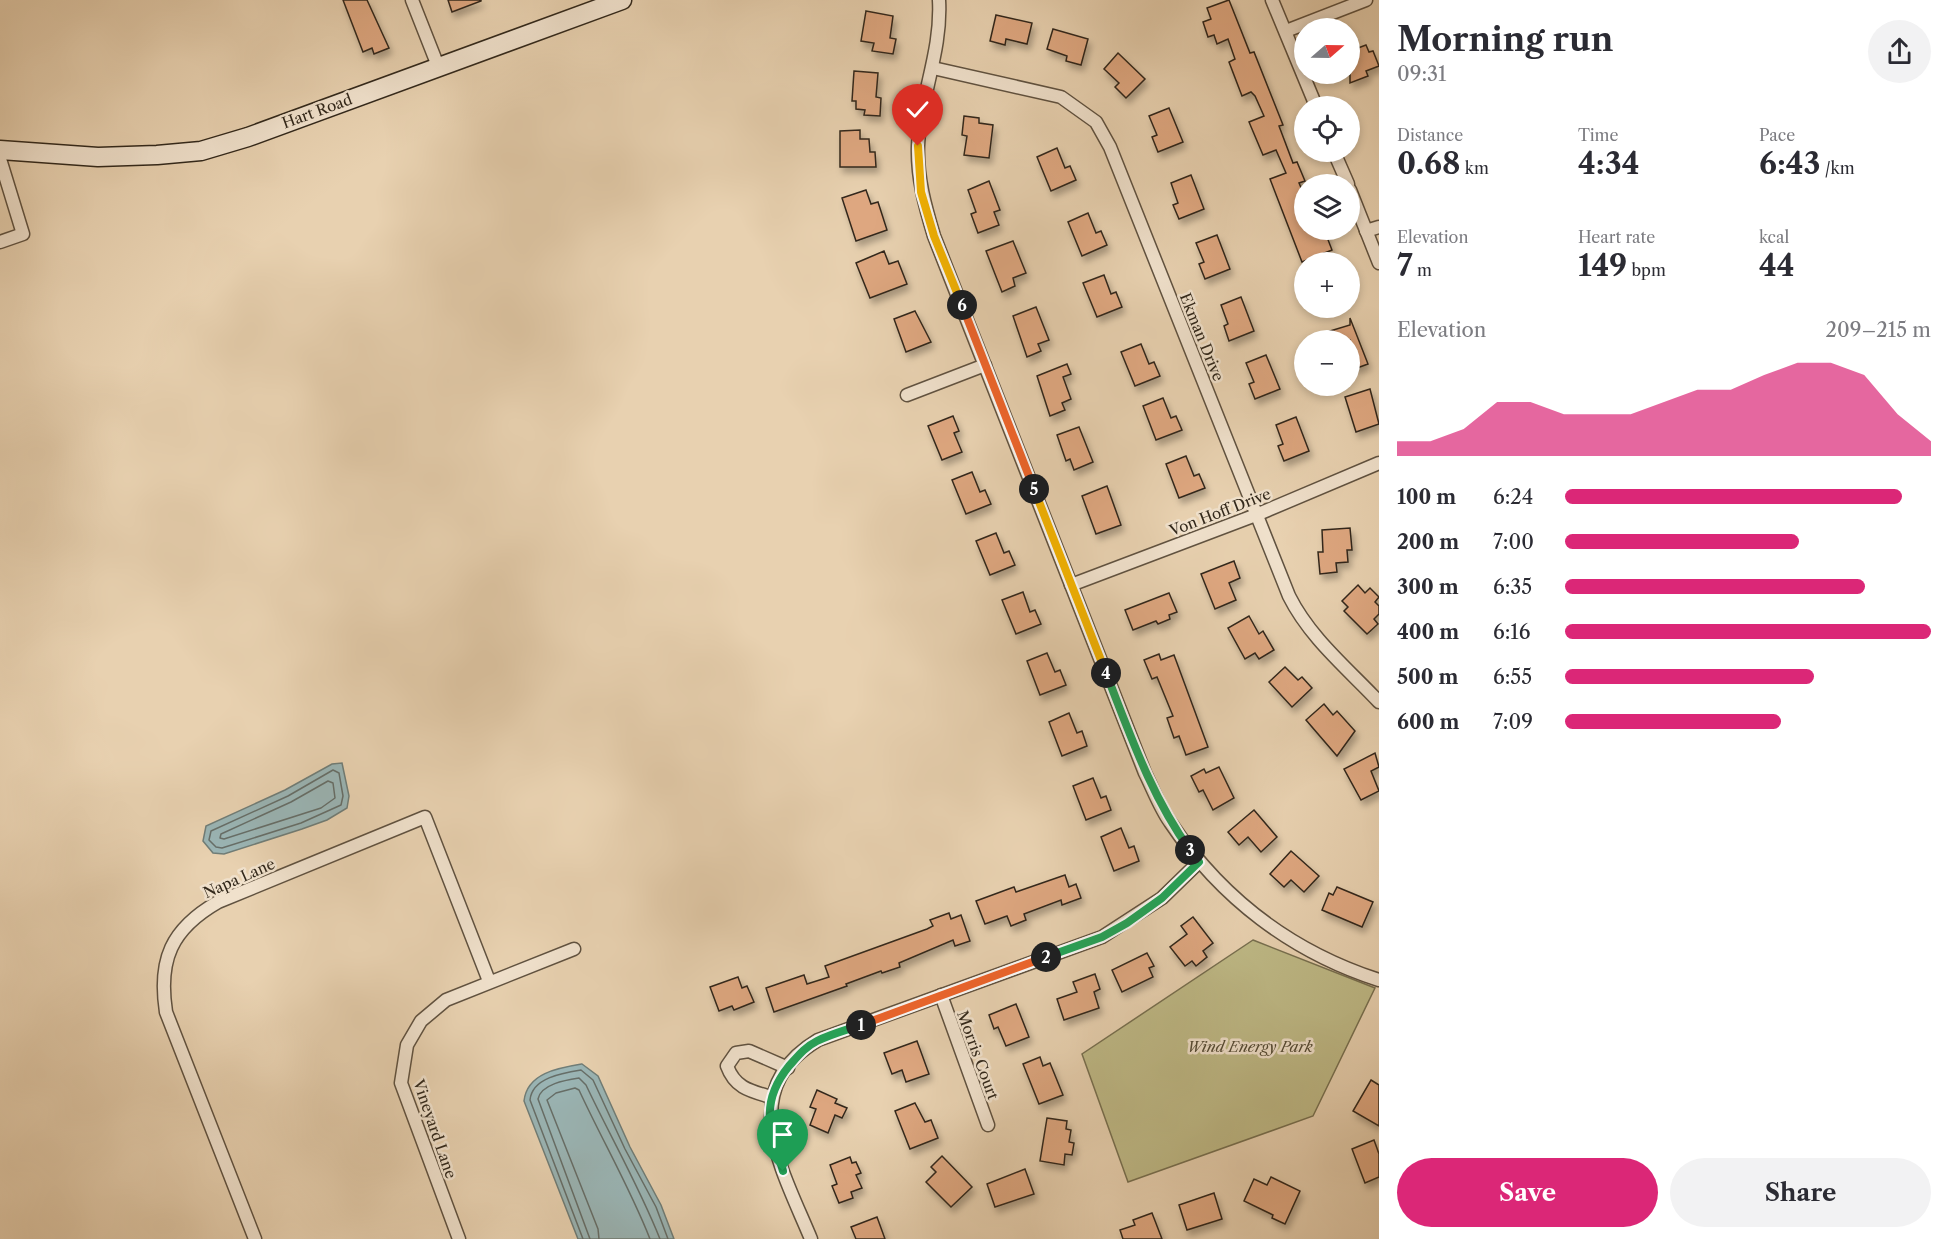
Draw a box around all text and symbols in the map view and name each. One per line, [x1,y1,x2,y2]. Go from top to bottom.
north arrow [1294,18,1360,84]
map controls [1294,18,1360,396]
text: Morning run [1397,19,1613,60]
button: share [1868,20,1931,83]
text: 09:31 [1397,62,1446,86]
pin [892,84,943,146]
street label: Hart Road [279,90,355,132]
icon: check [901,93,934,126]
button: locate [1294,96,1360,162]
text: Distance [1397,125,1463,145]
text: Time [1578,125,1618,145]
text: Pace [1759,125,1795,145]
text: 0.68 [1397,145,1460,182]
text: 4:34 [1578,145,1639,182]
text: 6:43 [1759,145,1821,182]
text: km [1460,158,1489,178]
text: /km [1821,158,1855,178]
button: layers [1294,174,1360,240]
text: Elevation [1397,227,1468,247]
text: Heart rate [1578,227,1655,247]
text: kcal [1759,227,1789,247]
text: 7 [1397,247,1413,284]
text: 149 [1578,247,1627,284]
text: 44 [1759,247,1795,284]
button: + [1294,252,1360,318]
text: m [1413,260,1432,280]
text: bpm [1627,260,1666,280]
pin: 6 [947,290,977,320]
street label: Ekman Drive [1176,290,1228,384]
text: 6 [957,295,967,315]
text: Elevation [1397,318,1486,342]
text: 209–215 m [1826,318,1931,342]
button: − [1294,330,1360,396]
pin: 5 [1019,474,1049,504]
text: 5 [1030,479,1038,499]
street label: Von Hoff Drive [1166,484,1273,540]
text: 100 m [1397,485,1456,509]
text: 6:24 [1493,485,1533,509]
text: 200 m [1397,530,1459,554]
text: 7:00 [1493,530,1534,554]
text: 300 m [1397,575,1459,599]
text: 6:35 [1493,575,1532,599]
text: 400 m [1397,620,1459,644]
text: 6:16 [1493,620,1530,644]
pin: 4 [1091,658,1121,688]
text: 4 [1101,663,1111,683]
text: 500 m [1397,665,1458,689]
text: 6:55 [1493,665,1532,689]
text: 600 m [1397,710,1459,734]
text: 7:09 [1493,710,1533,734]
pin: 3 [1175,835,1205,865]
text: 3 [1185,840,1195,860]
street label: Napa Lane [200,854,278,902]
pin: 2 [1031,942,1061,972]
text: 2 [1041,947,1051,967]
street label: Morris Court [953,1008,1003,1103]
pin: 1 [846,1010,876,1040]
text: 1 [857,1015,865,1035]
park label: Wind Energy Park [1187,1037,1313,1056]
street label: Vineyard Lane [409,1076,461,1181]
pin [757,1109,808,1171]
icon: arrive [766,1118,799,1151]
button: Save [1397,1158,1658,1227]
button: Share [1670,1158,1931,1227]

